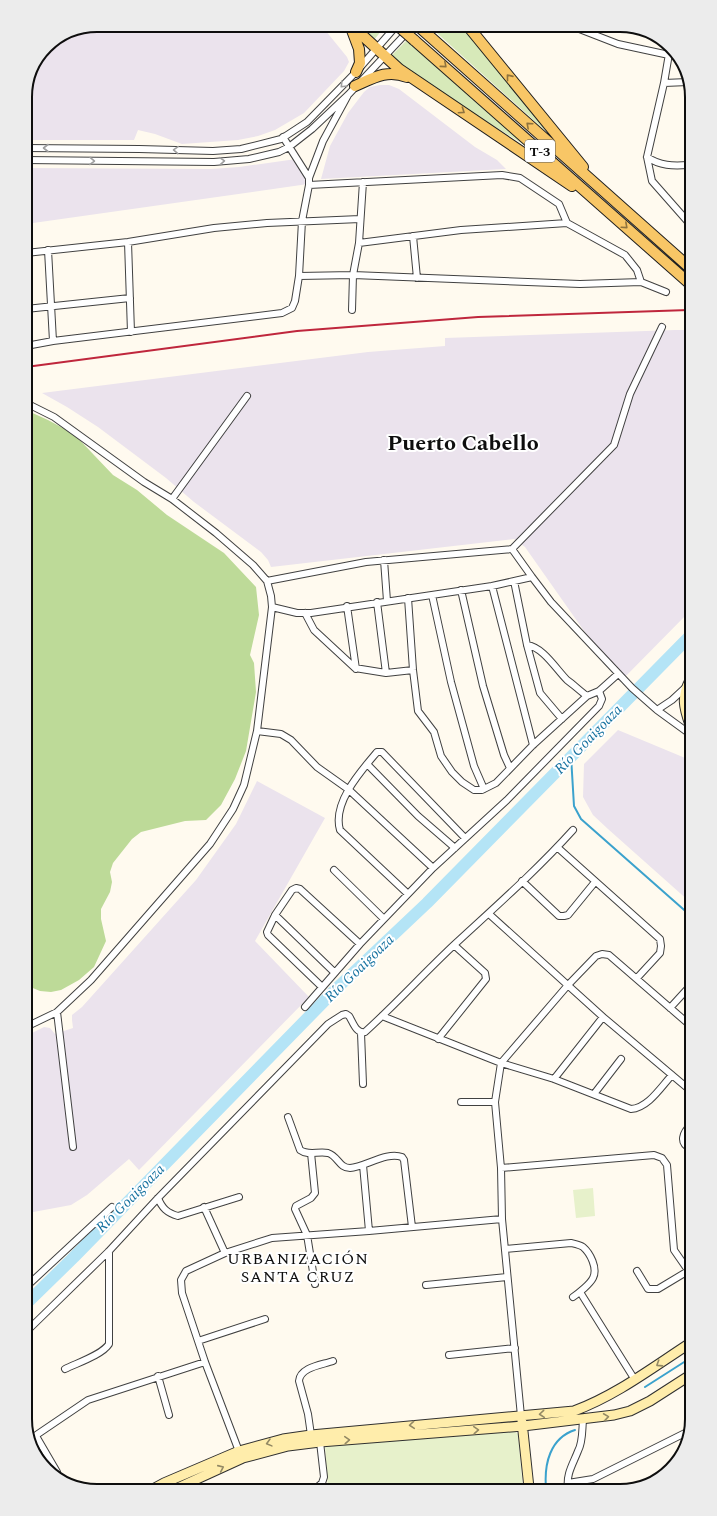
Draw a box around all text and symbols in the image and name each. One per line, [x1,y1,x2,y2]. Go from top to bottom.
one-way arrow [439,61,446,68]
one-way arrow [507,74,514,81]
one-way arrow [341,81,348,88]
one-way arrow [458,107,465,114]
one-way arrow [526,123,534,130]
road number: T-3 [525,140,555,162]
one-way arrow [43,144,49,152]
one-way arrow [173,146,179,154]
one-way arrow [89,157,95,165]
one-way arrow [219,157,225,166]
one-way arrow [620,221,628,228]
district label: Puerto Cabello [387,427,539,460]
water label: Río Goaigoaza [549,699,628,780]
water label: Río Goaigoaza [319,929,400,1008]
water label: Río Goaigoaza [90,1158,171,1238]
district label: URBANIZACIÓN SANTA CRUZ [227,1247,369,1289]
one-way arrow [656,1359,663,1367]
one-way arrow [539,1409,545,1418]
one-way arrow [603,1413,609,1422]
one-way arrow [409,1421,415,1430]
one-way arrow [473,1426,479,1435]
one-way arrow [344,1436,350,1445]
one-way arrow [266,1438,273,1447]
one-way arrow [216,1465,224,1473]

